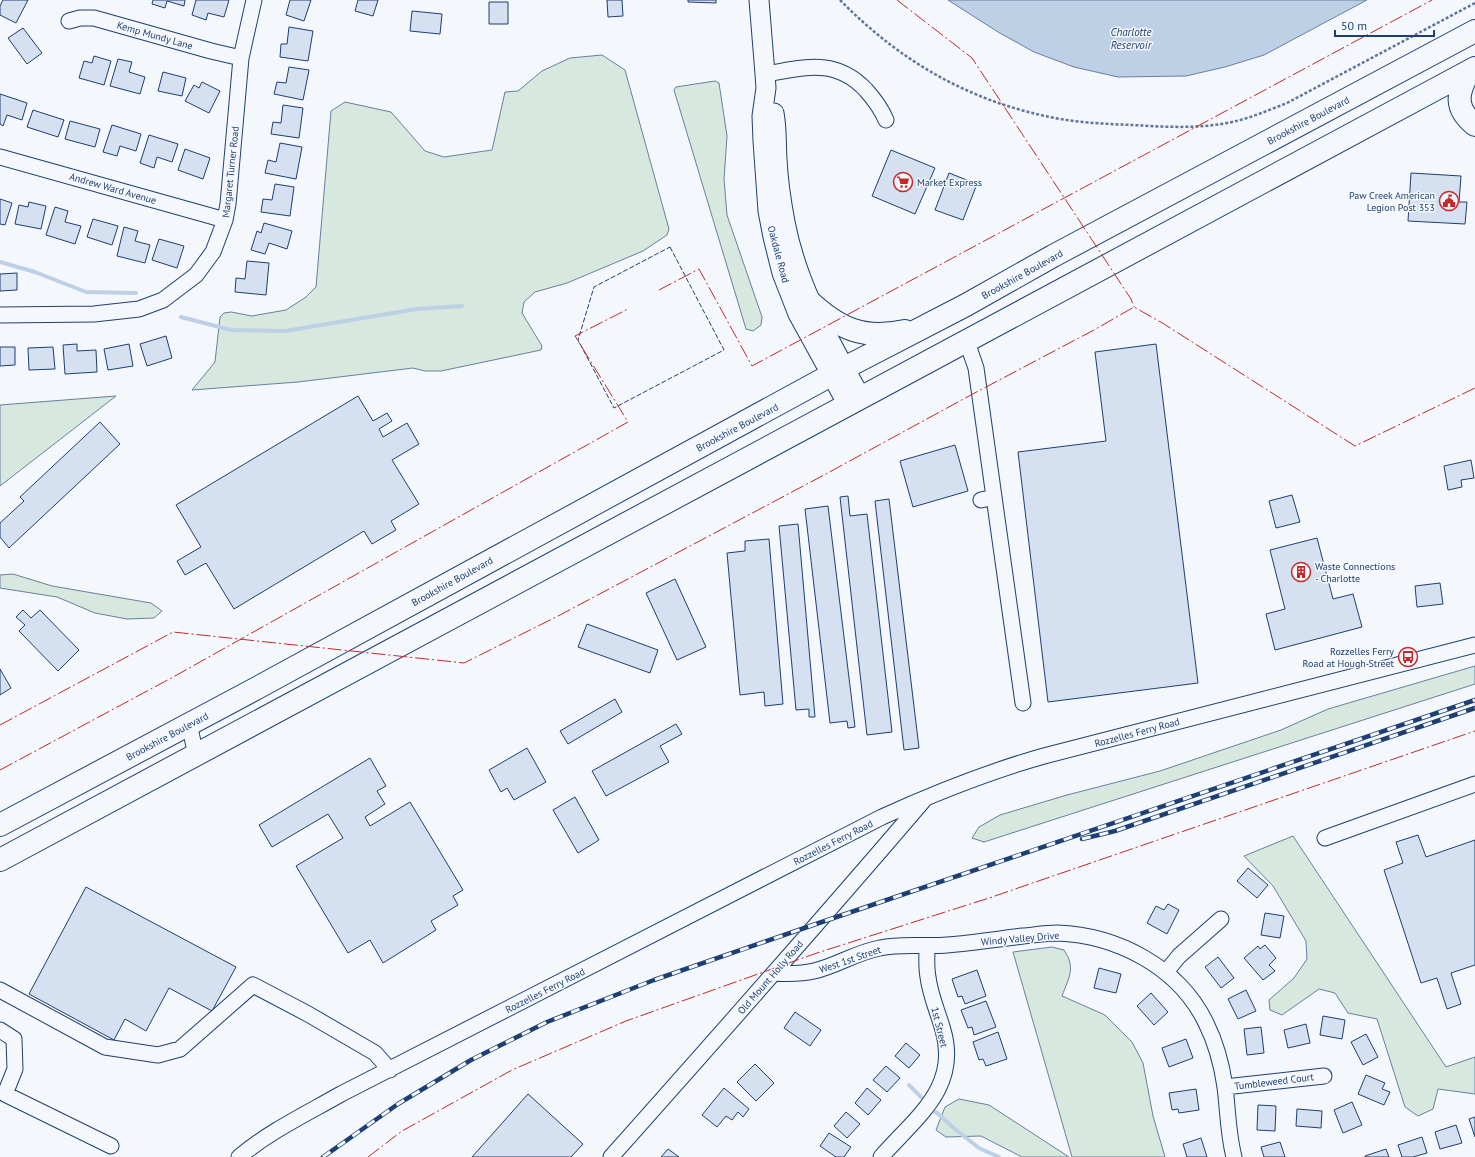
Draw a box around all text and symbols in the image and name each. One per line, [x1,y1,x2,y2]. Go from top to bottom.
scale bar [1335,12,1434,38]
street label: Kemp Mundy Lane [115,18,194,53]
text: 50 m [1341,18,1367,33]
water label: Charlotte Reservoir [1110,25,1153,52]
street label: Brookshire Boulevard [1265,93,1352,148]
street label: Margaret Turner Road [219,126,242,218]
street label: Andrew Ward Avenue [68,170,158,207]
supermarket icon: Market Express [892,171,914,193]
place label: Market Express [917,176,982,189]
place label: Paw Creek American Legion Post 353 [1349,189,1435,214]
public building icon: Paw Creek American Legion Post 353 [1438,190,1460,212]
street label: Oakdale Road [765,224,792,284]
street label: Brookshire Boulevard [979,247,1065,302]
street label: Brookshire Boulevard [694,400,781,455]
street label: Brookshire Boulevard [409,554,495,609]
place label: Waste Connections - Charlotte [1315,560,1395,585]
building icon: Waste Connections - Charlotte [1290,561,1312,583]
place label: Rozzelles Ferry Road at Hough Street [1303,645,1395,670]
bus stop icon: Rozzelles Ferry Road at Hough Street [1397,646,1419,668]
street label: Brookshire Boulevard [124,709,211,764]
street label: Rozzelles Ferry Road [1093,715,1181,750]
street label: Rozzelles Ferry Road [791,817,875,868]
street label: Windy Valley Drive [980,929,1060,948]
street label: Old Mount Holly Road [735,938,806,1017]
street label: West 1st Street [818,943,883,976]
street label: Rozzelles Ferry Road [503,965,587,1016]
street label: 1st Street [928,1006,951,1049]
street label: Tumbleweed Court [1234,1070,1315,1093]

